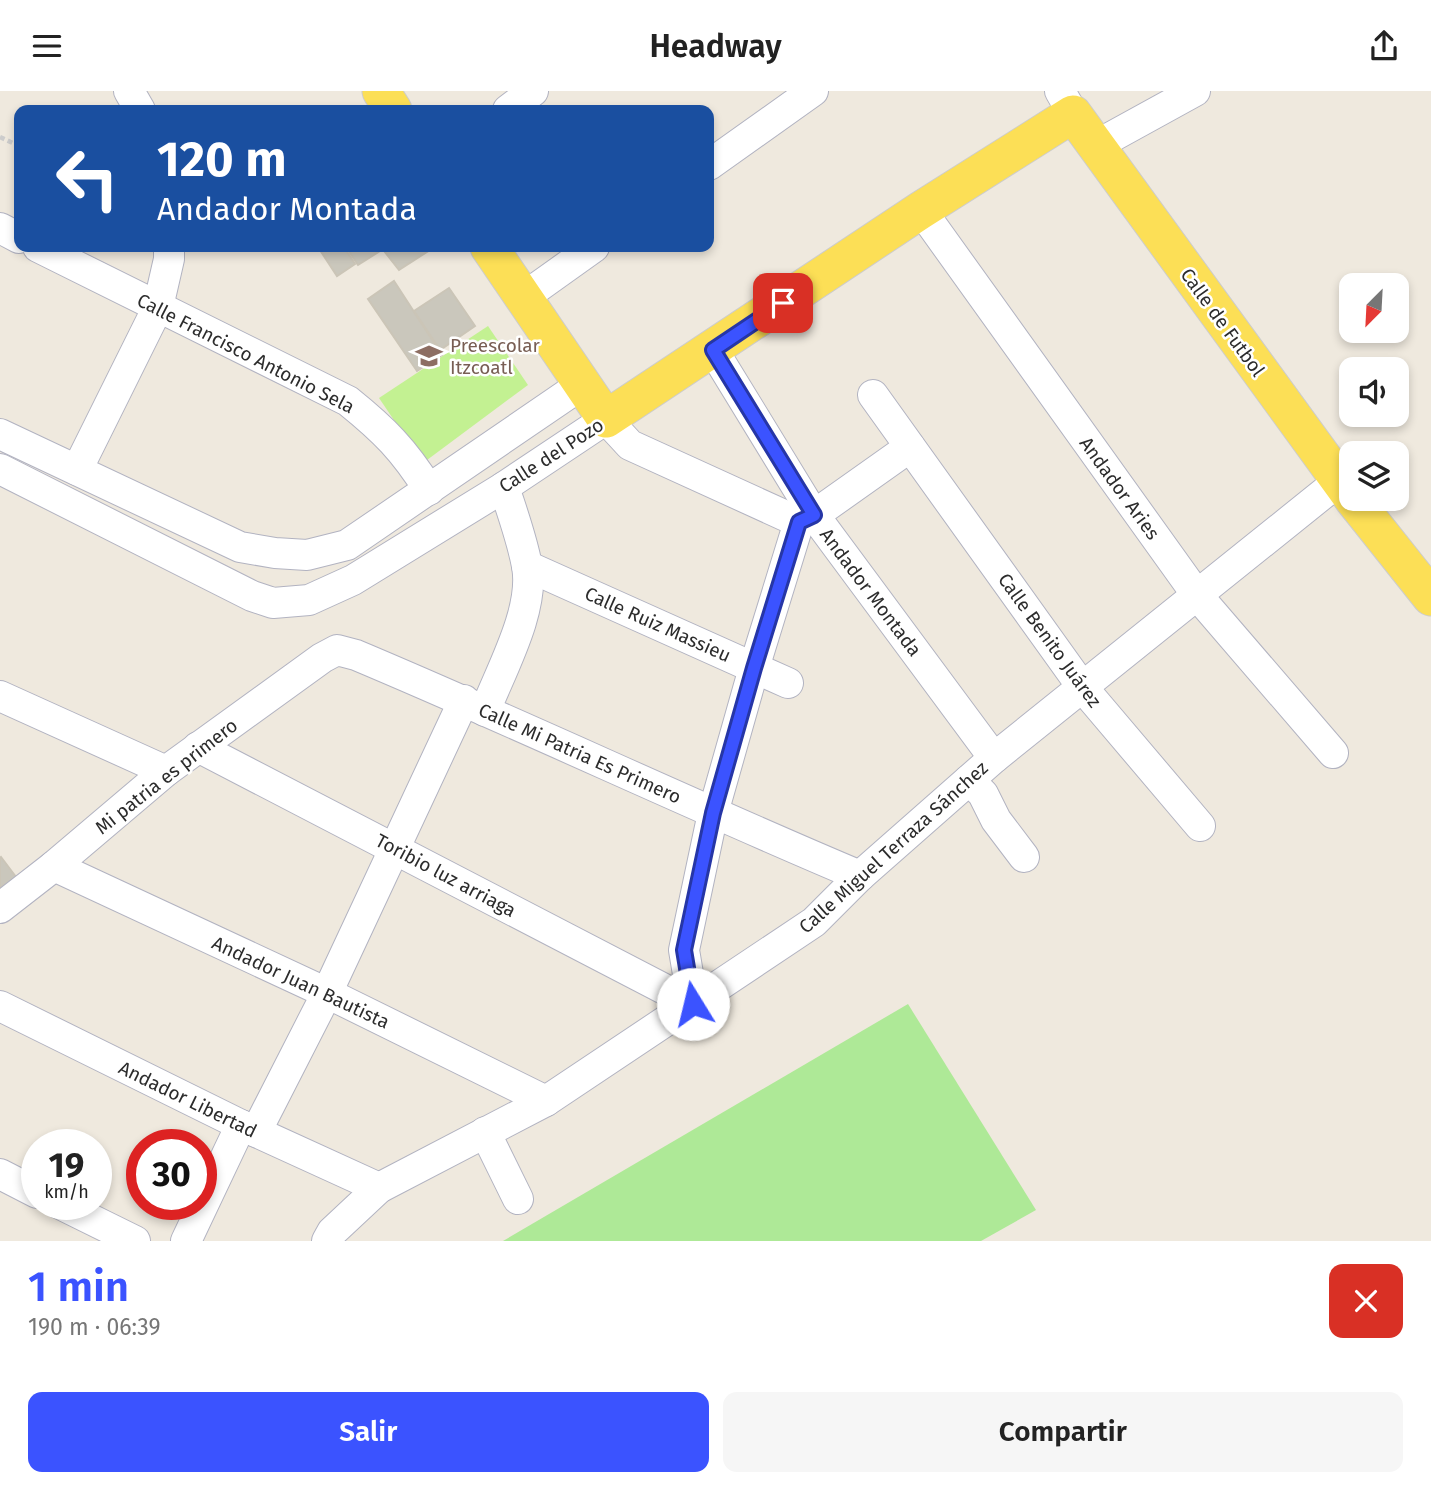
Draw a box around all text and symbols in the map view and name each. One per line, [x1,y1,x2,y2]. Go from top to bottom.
icon: menu [28,27,66,65]
text: Headway [649,27,782,65]
icon: share [1365,27,1403,65]
text: 120 m [157,130,287,189]
icon: left [42,133,133,224]
text: Andador Montada [157,190,417,228]
street label: Calle de Futbol [1176,264,1270,381]
pin [753,273,813,333]
north arrow [1339,273,1409,343]
map controls [1339,273,1409,511]
icon: arrive [764,284,802,322]
street label: Calle Francisco Antonio Sela [133,289,358,418]
place label: Preescolar Itzcoatl [450,334,541,379]
school or university icon: Preescolar Itzcoatl [414,341,444,371]
button: sound [1339,357,1409,427]
street label: Calle del Pozo [495,413,608,498]
street label: Andador Aries [1075,432,1165,544]
button: layers [1339,441,1409,511]
street label: Andador Montada [815,524,926,661]
street label: Calle Benito Juárez [993,569,1106,712]
street label: Calle Ruiz Massieu [581,582,734,667]
street label: Calle Mi Patria Es Primero [475,698,685,809]
street label: Mi patria es primero [91,714,242,839]
street label: Calle Miguel Terraza Sánchez [794,756,993,938]
street label: Toribio luz arriaga [372,829,520,922]
street label: Andador Juan Bautista [208,931,393,1034]
position arrow [656,967,730,1041]
street label: Andador Libertad [115,1056,261,1143]
speed limit sign: 30 [126,1129,217,1220]
text: 19 [49,1144,84,1186]
text: km/h [44,1181,89,1203]
text: 1 min [28,1262,129,1312]
button: close [1329,1264,1403,1338]
text: 190 m · 06:39 [28,1313,160,1341]
button: Salir [28,1392,709,1472]
button: Compartir [723,1392,1403,1472]

